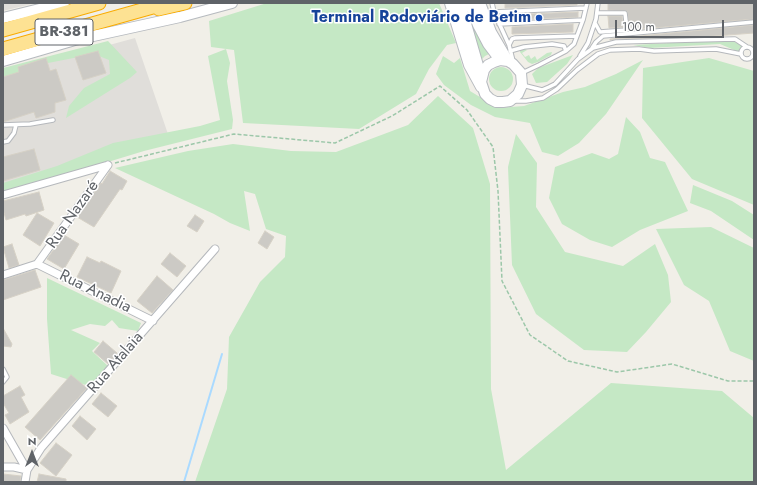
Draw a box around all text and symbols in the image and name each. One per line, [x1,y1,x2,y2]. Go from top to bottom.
place label: Terminal Rodoviário de Betim [311,8,531,28]
scale bar [617,12,726,38]
marker: Terminal Rodoviário de Betim [534,13,544,23]
text: 100 m [622,18,655,36]
road number: BR-381 [35,19,93,45]
street label: Rua Nazaré [43,177,103,253]
street label: Rua Anadia [56,266,134,318]
street label: Rua Atalaia [84,328,148,398]
north arrow [12,433,52,473]
text: N [28,433,36,449]

